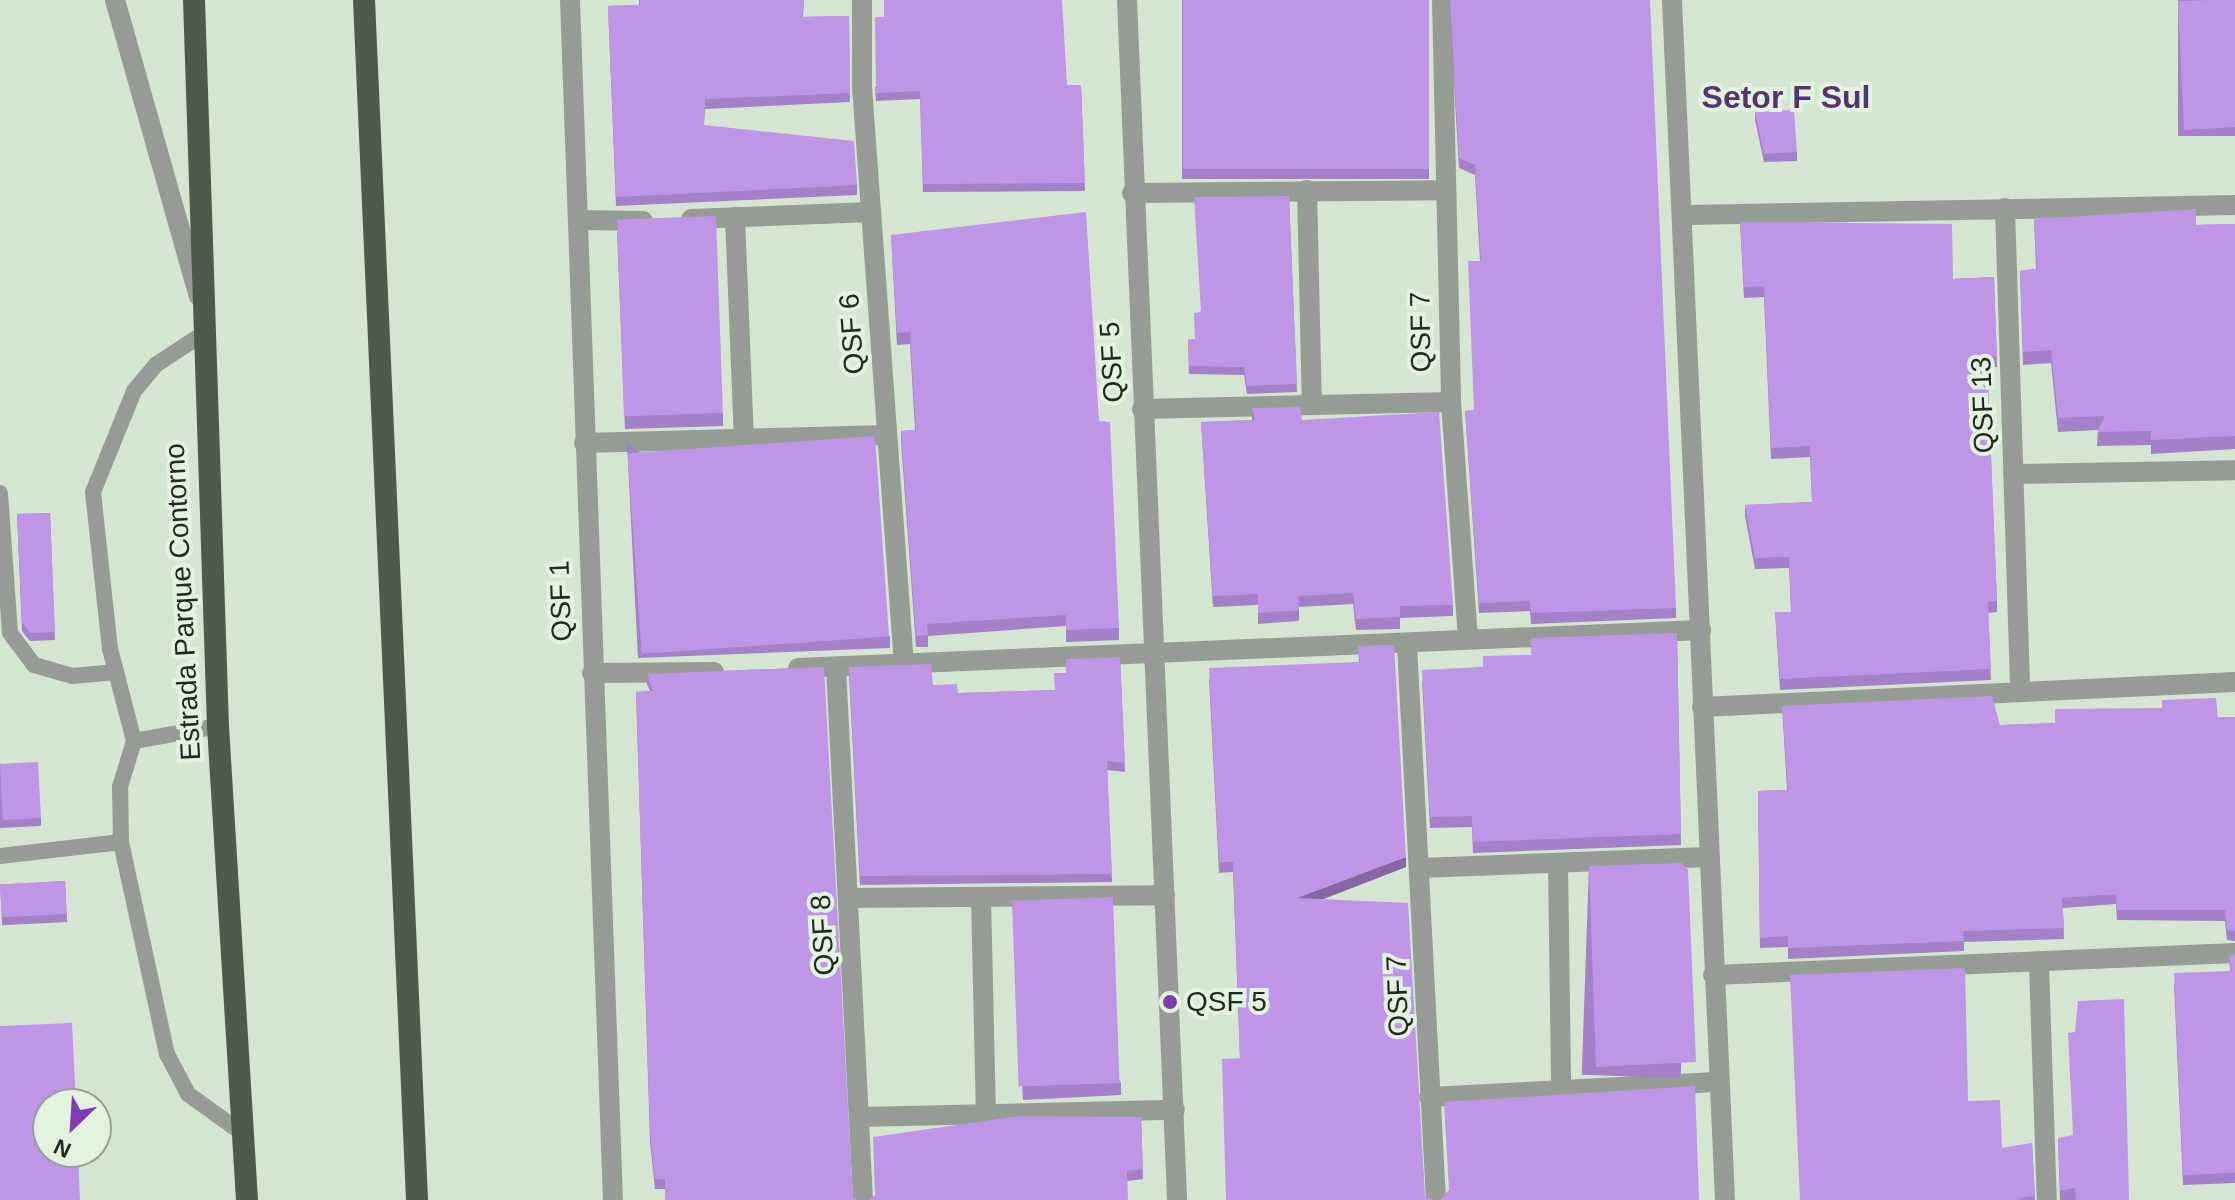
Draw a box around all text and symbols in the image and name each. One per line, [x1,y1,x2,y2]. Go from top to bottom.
district label: Setor F Sul [1702,78,1870,116]
street label: QSF 7 [1403,291,1439,373]
street label: QSF 6 [832,292,872,376]
street label: QSF 5 [1093,321,1131,403]
street label: QSF 13 [1965,356,2001,454]
street label: Estrada Parque Contorno [158,443,208,761]
street label: QSF 1 [543,560,579,642]
street label: QSF 8 [804,894,842,976]
street label: QSF 7 [1380,955,1416,1037]
place label: QSF 5 [1186,985,1267,1019]
marker: QSF 5 [1161,993,1179,1011]
north arrow [32,1088,112,1168]
text: N [50,1134,75,1163]

